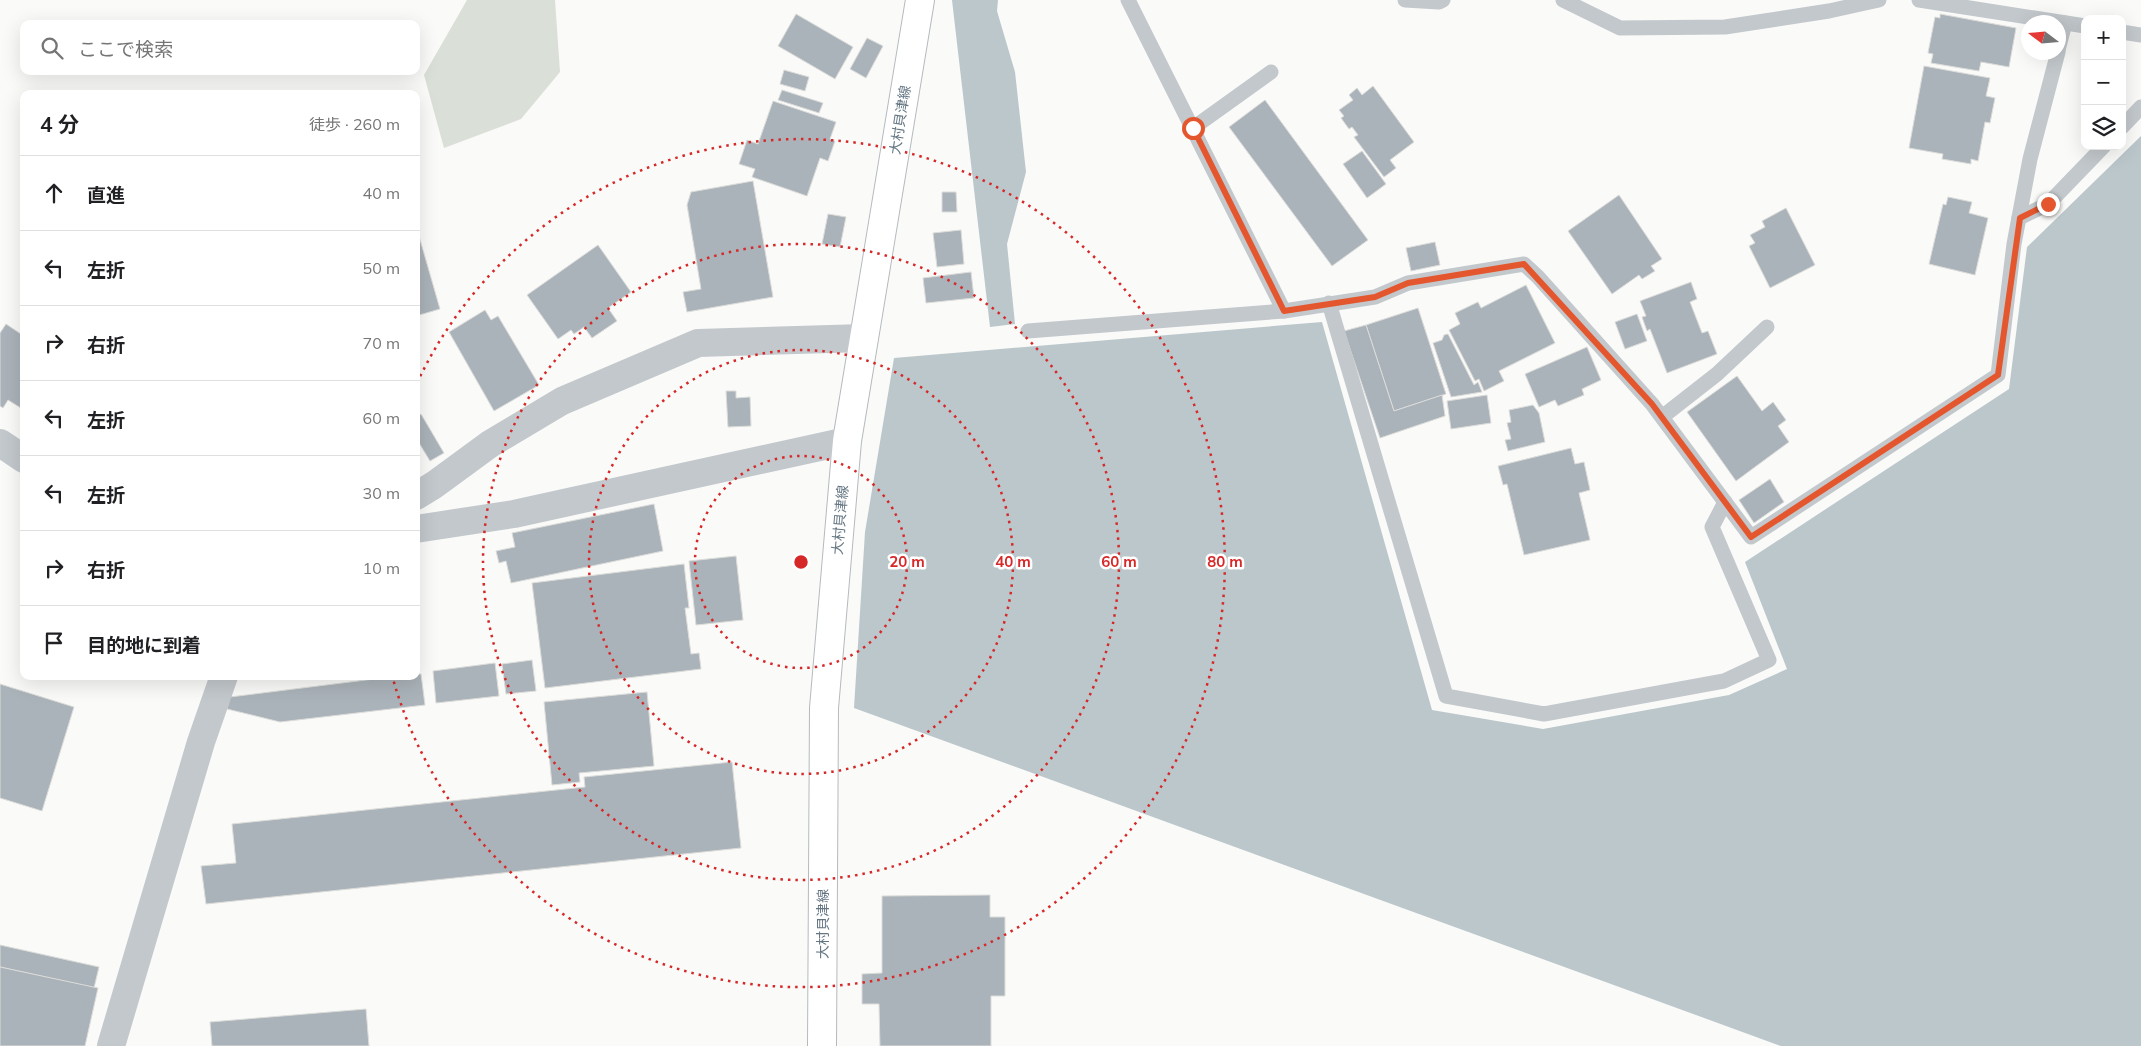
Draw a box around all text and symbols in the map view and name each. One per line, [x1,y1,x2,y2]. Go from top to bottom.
north arrow [2021,15,2066,60]
map controls [2081,15,2126,150]
button: + [2081,15,2126,60]
search box [20,20,420,75]
icon: search [38,34,66,62]
text: ここで検索 [78,37,173,61]
button: − [2081,60,2126,105]
street label: 大村貝津線 [886,84,914,156]
button: layers [2081,105,2126,150]
text: 4 分 [40,111,79,137]
text: 徒歩 · 260 m [309,114,400,134]
route start [1182,117,1205,140]
icon: ahead [40,179,68,207]
text: 直進 [87,183,125,207]
text: 40 m [363,183,400,203]
route end [2037,193,2060,216]
icon: left [40,254,68,282]
text: 左折 [87,258,125,282]
text: 50 m [363,258,400,278]
icon: right [40,329,68,357]
text: 右折 [87,333,125,357]
text: 70 m [363,333,400,353]
icon: left [40,404,68,432]
text: 左折 [87,408,125,432]
text: 60 m [363,408,400,428]
icon: left [40,479,68,507]
text: 左折 [87,483,125,507]
text: 30 m [363,483,400,503]
street label: 大村貝津線 [828,484,852,556]
text: 20 m [889,552,925,571]
text: 40 m [995,552,1031,571]
text: 60 m [1101,552,1137,571]
text: 80 m [1207,552,1243,571]
centre of rings [792,553,810,571]
icon: right [40,554,68,582]
text: 右折 [87,558,125,582]
text: 10 m [363,558,400,578]
icon: arrive [40,629,68,657]
text: 目的地に到着 [87,633,201,657]
street label: 大村貝津線 [814,889,832,959]

